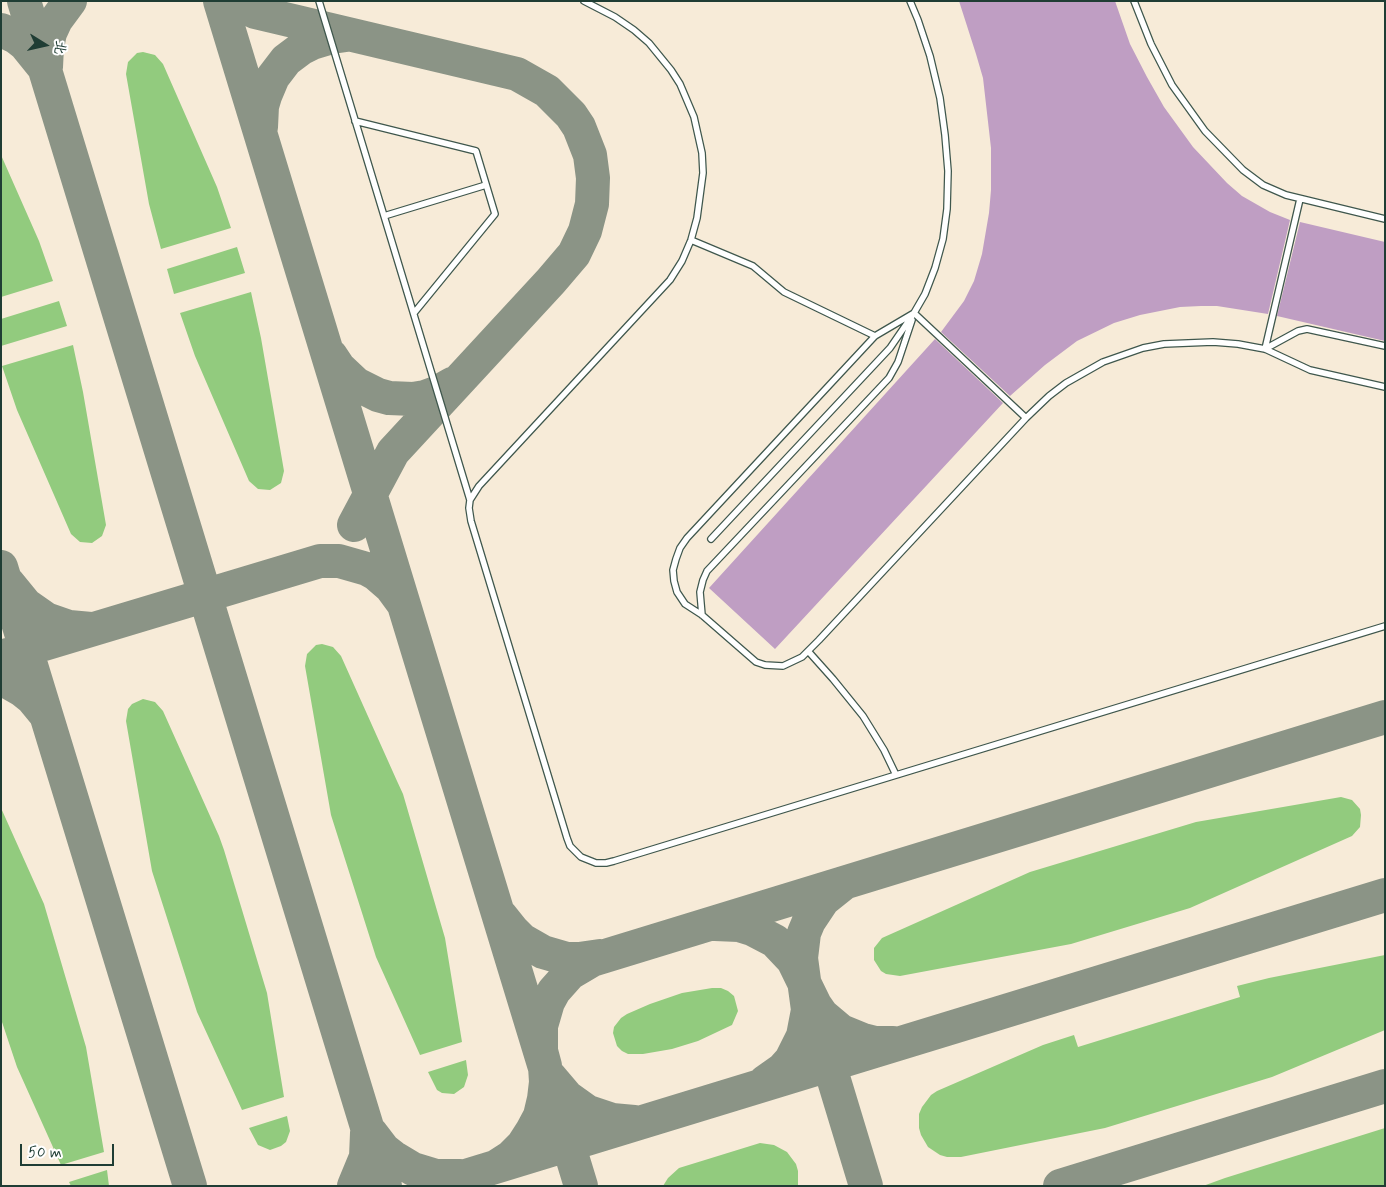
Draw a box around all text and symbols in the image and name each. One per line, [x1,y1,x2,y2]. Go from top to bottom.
north arrow [20,20,70,70]
text: 北 [50,39,70,56]
scale bar [22,1134,116,1166]
text: 50 m [28,1143,62,1163]

